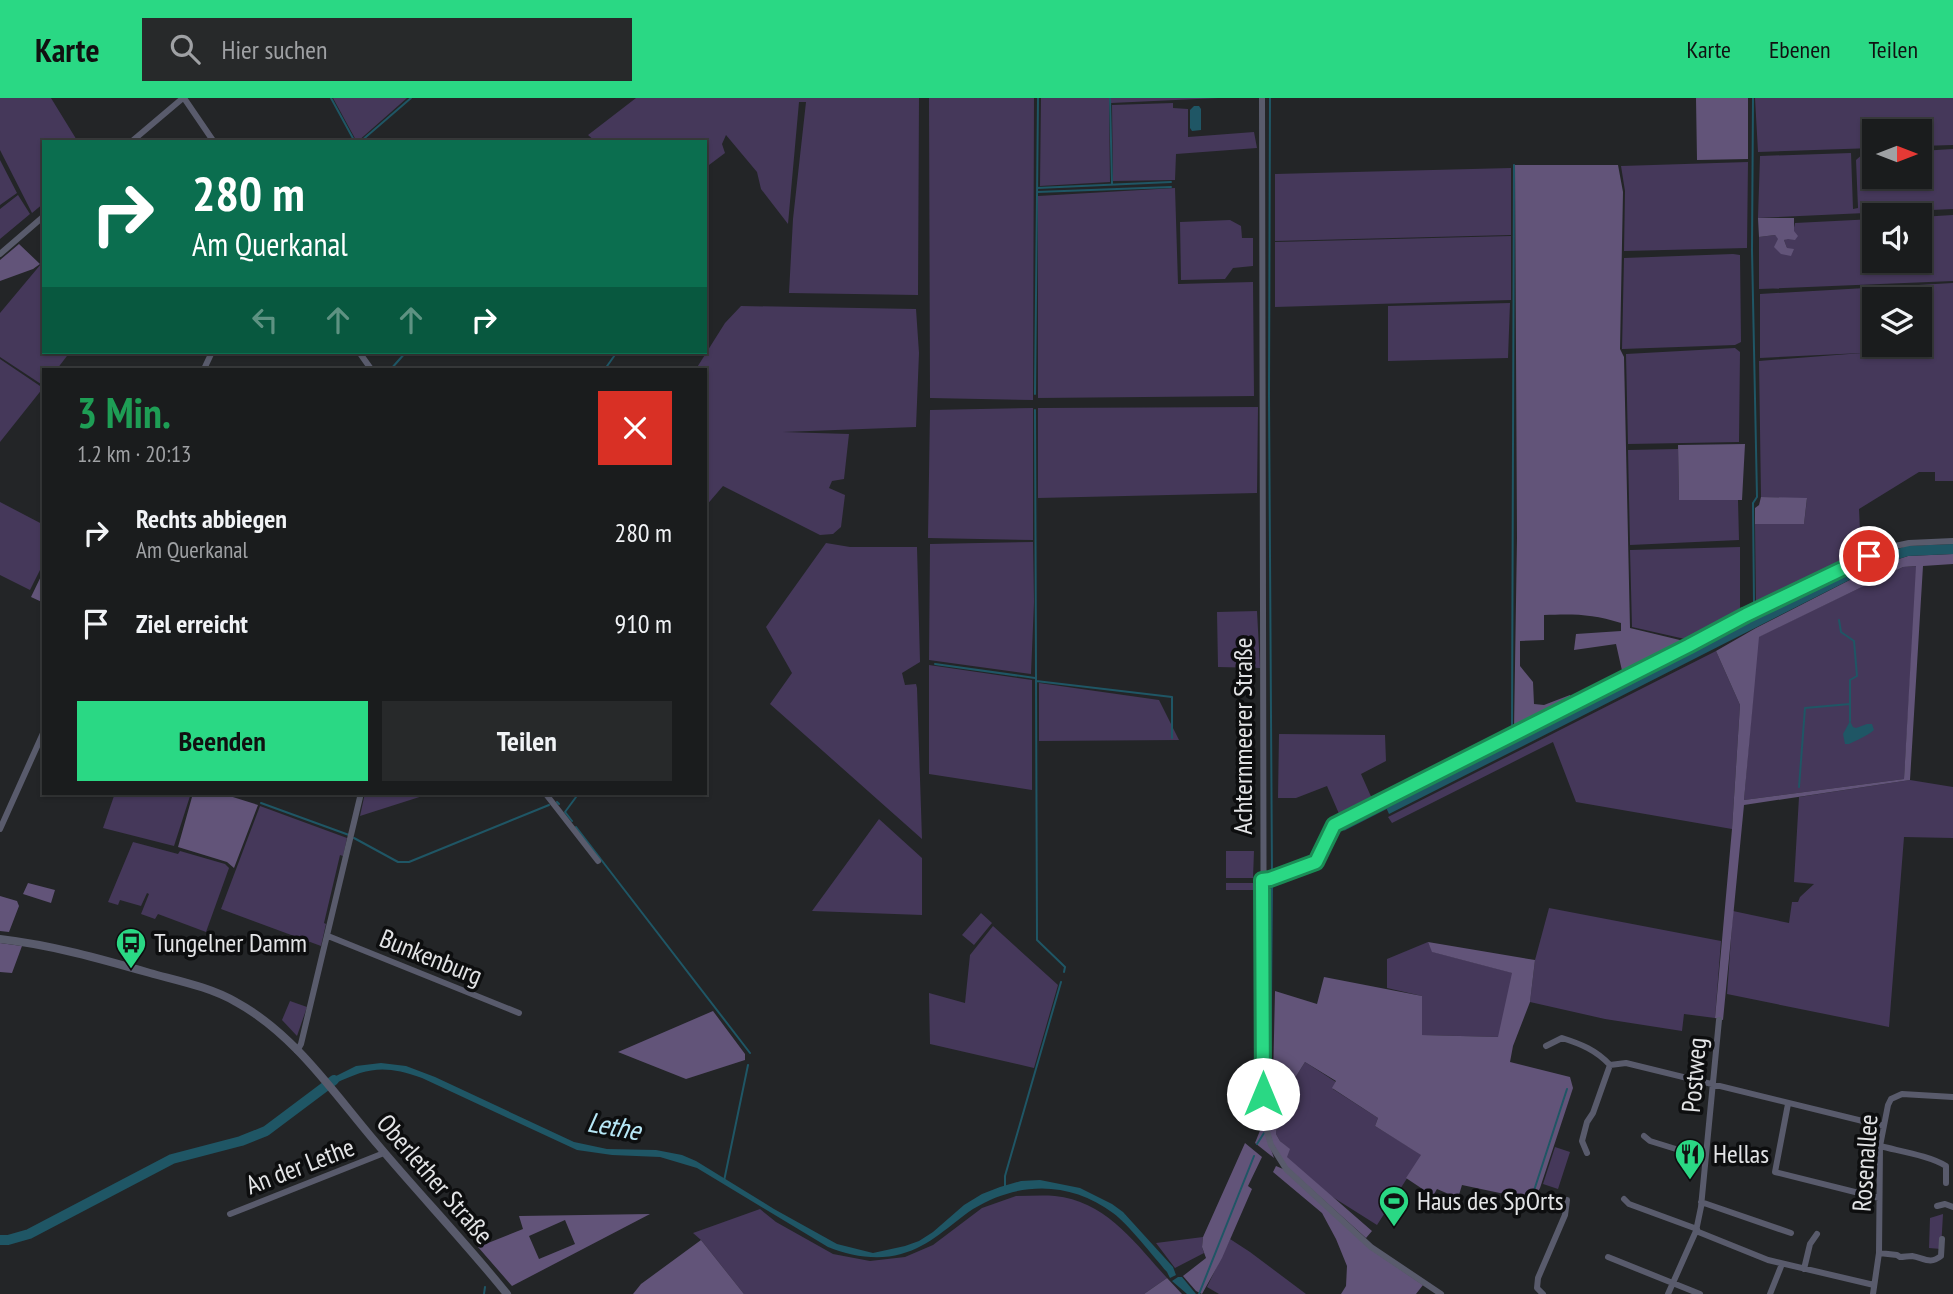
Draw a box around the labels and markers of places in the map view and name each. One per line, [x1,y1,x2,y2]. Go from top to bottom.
pin [1839,526,1899,586]
bus stop icon: Tungelner Damm [114,926,148,970]
place label: Tungelner Damm [154,926,307,959]
restaurant icon: Hellas [1673,1137,1707,1181]
place label: Hellas [1713,1137,1769,1170]
sports icon: Haus des SpOrts [1377,1184,1411,1228]
place label: Haus des SpOrts [1417,1184,1564,1217]

